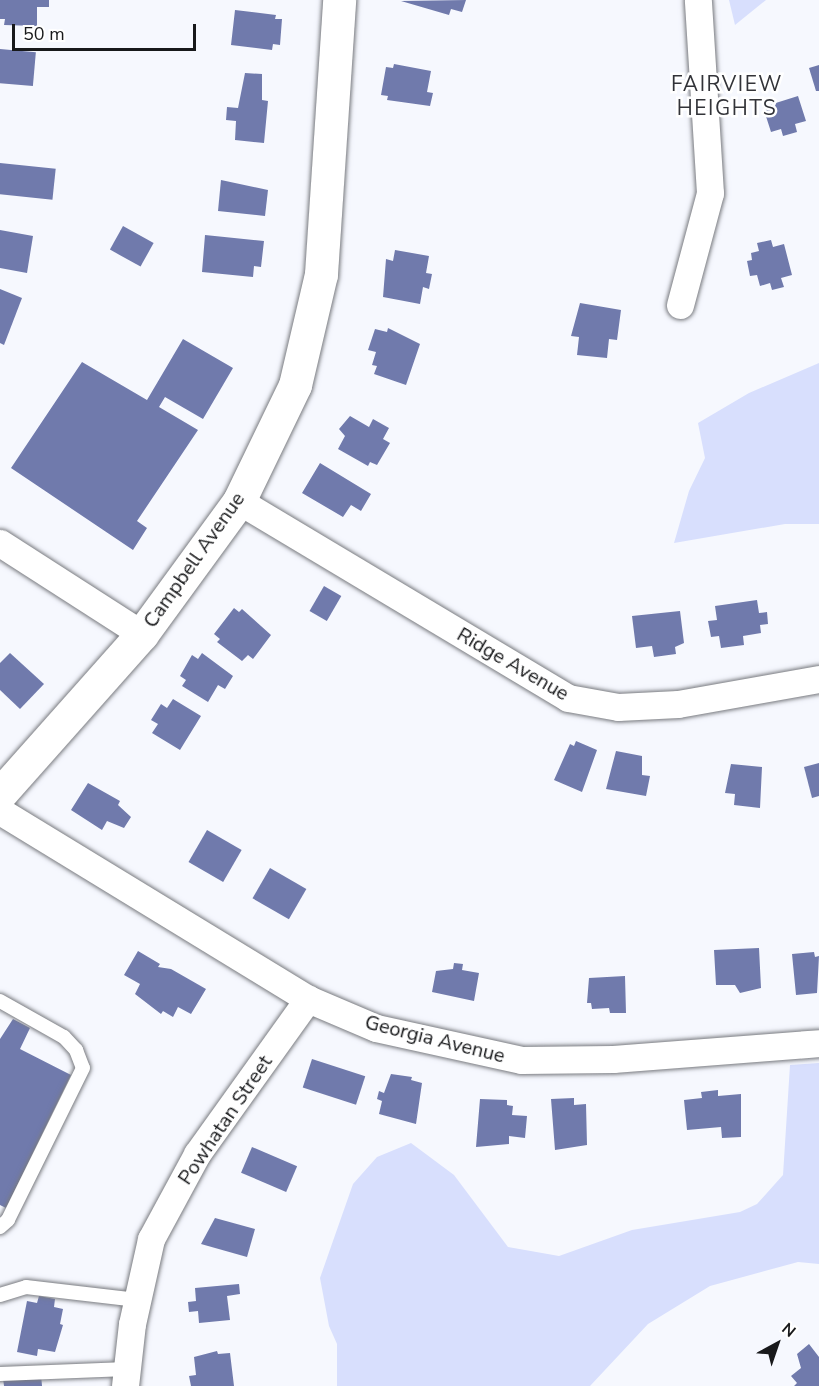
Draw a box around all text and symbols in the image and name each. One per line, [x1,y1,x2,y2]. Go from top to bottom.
scale bar [15,12,200,50]
text: 50 m [23,22,65,46]
district label: FAIRVIEW HEIGHTS [671,71,783,121]
street label: Campbell Avenue [138,488,250,632]
street label: Ridge Avenue [453,622,573,706]
street label: Georgia Avenue [362,1010,508,1068]
street label: Powhatan Street [173,1051,277,1189]
north arrow [747,1314,807,1374]
text: N [777,1318,800,1342]

